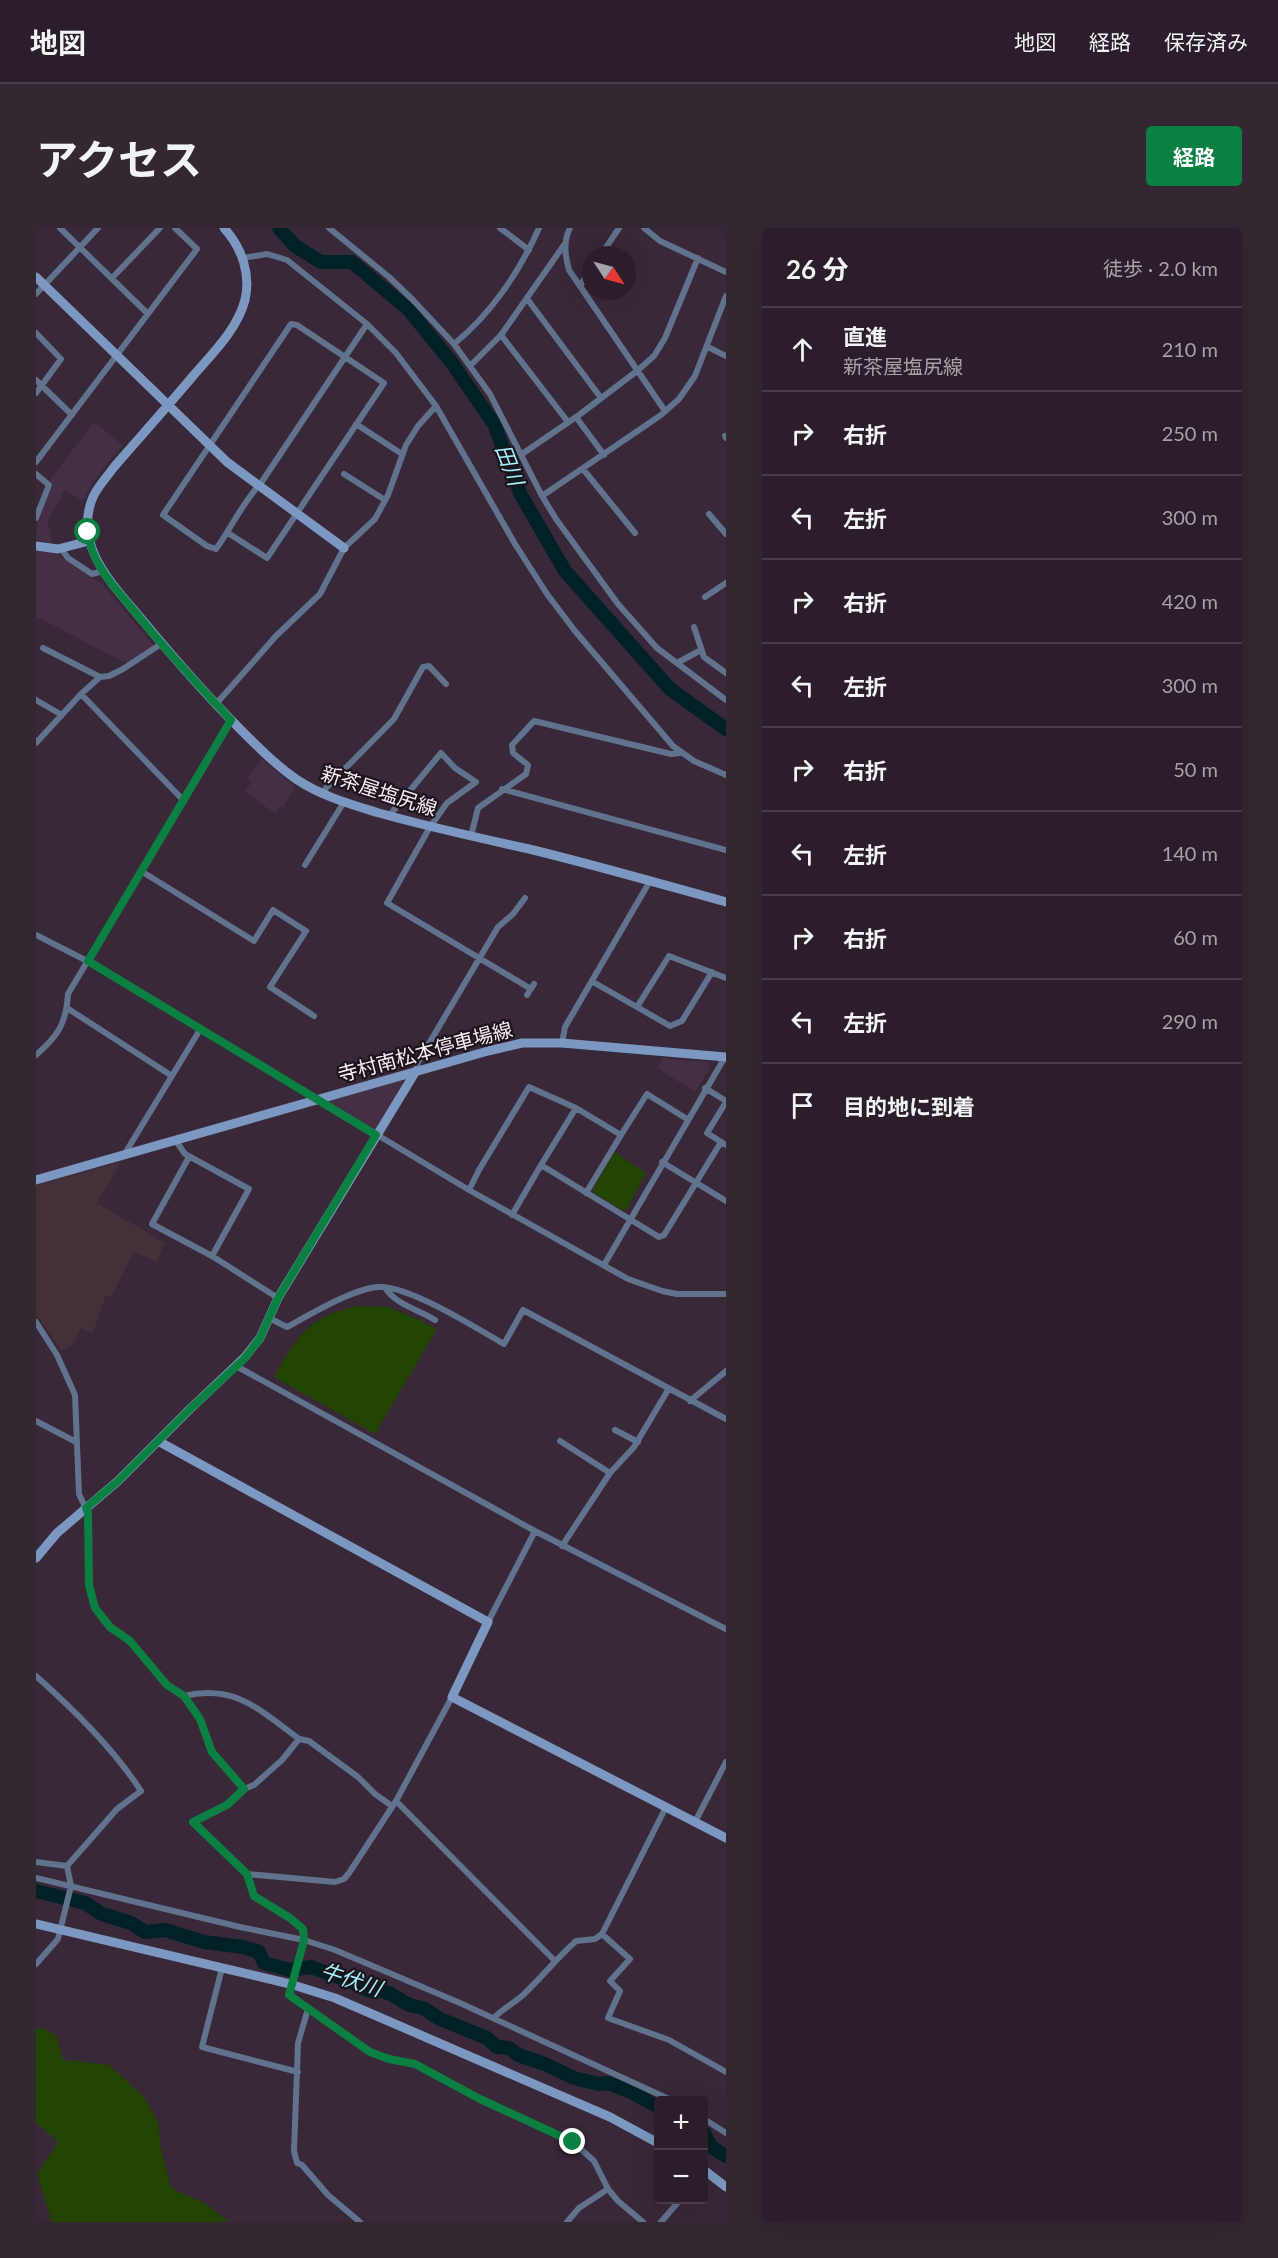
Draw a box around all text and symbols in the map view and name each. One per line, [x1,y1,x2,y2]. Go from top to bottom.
text: 地図 [30,25,86,59]
text: 地図 [1014,29,1056,54]
text: 経路 [1089,29,1131,54]
text: 保存済み [1164,29,1248,54]
button: 経路 [1146,126,1242,186]
text: アクセス [36,134,202,184]
north arrow [582,246,636,300]
text: 26 分 [786,253,848,285]
text: 徒歩 · 2.0 km [1103,256,1218,280]
text: 直進 [843,323,887,350]
icon: ahead [786,333,819,366]
text: 210 m [1162,337,1218,361]
text: 新茶屋塩尻線 [843,354,963,378]
icon: right [786,417,819,450]
text: 右折 [843,421,887,448]
text: 250 m [1162,421,1218,445]
water label: 田川 [491,440,530,490]
icon: left [786,501,819,534]
text: 左折 [843,505,887,532]
text: 300 m [1162,505,1218,529]
route start [74,518,100,544]
icon: right [786,585,819,618]
text: 右折 [843,589,887,616]
text: 420 m [1162,589,1218,613]
icon: left [786,669,819,702]
text: 左折 [843,673,887,700]
text: 300 m [1162,673,1218,697]
icon: right [786,753,819,786]
text: 右折 [843,757,887,784]
text: 50 m [1173,757,1218,781]
street label: 新茶屋塩尻線 [319,760,440,820]
icon: left [786,837,819,870]
text: 左折 [843,841,887,868]
text: 140 m [1162,841,1218,865]
icon: right [786,921,819,954]
text: 右折 [843,925,887,952]
text: 60 m [1173,925,1218,949]
icon: left [786,1005,819,1038]
text: 左折 [843,1009,887,1036]
text: 290 m [1162,1009,1218,1033]
street label: 寺村南松本停車場線 [335,1016,515,1086]
icon: arrive [786,1089,819,1122]
text: 目的地に到着 [843,1093,975,1120]
water label: 牛伏川 [318,1957,387,2001]
map controls [654,2096,708,2204]
button: + [654,2096,708,2150]
route end [559,2128,585,2154]
button: − [654,2150,708,2204]

